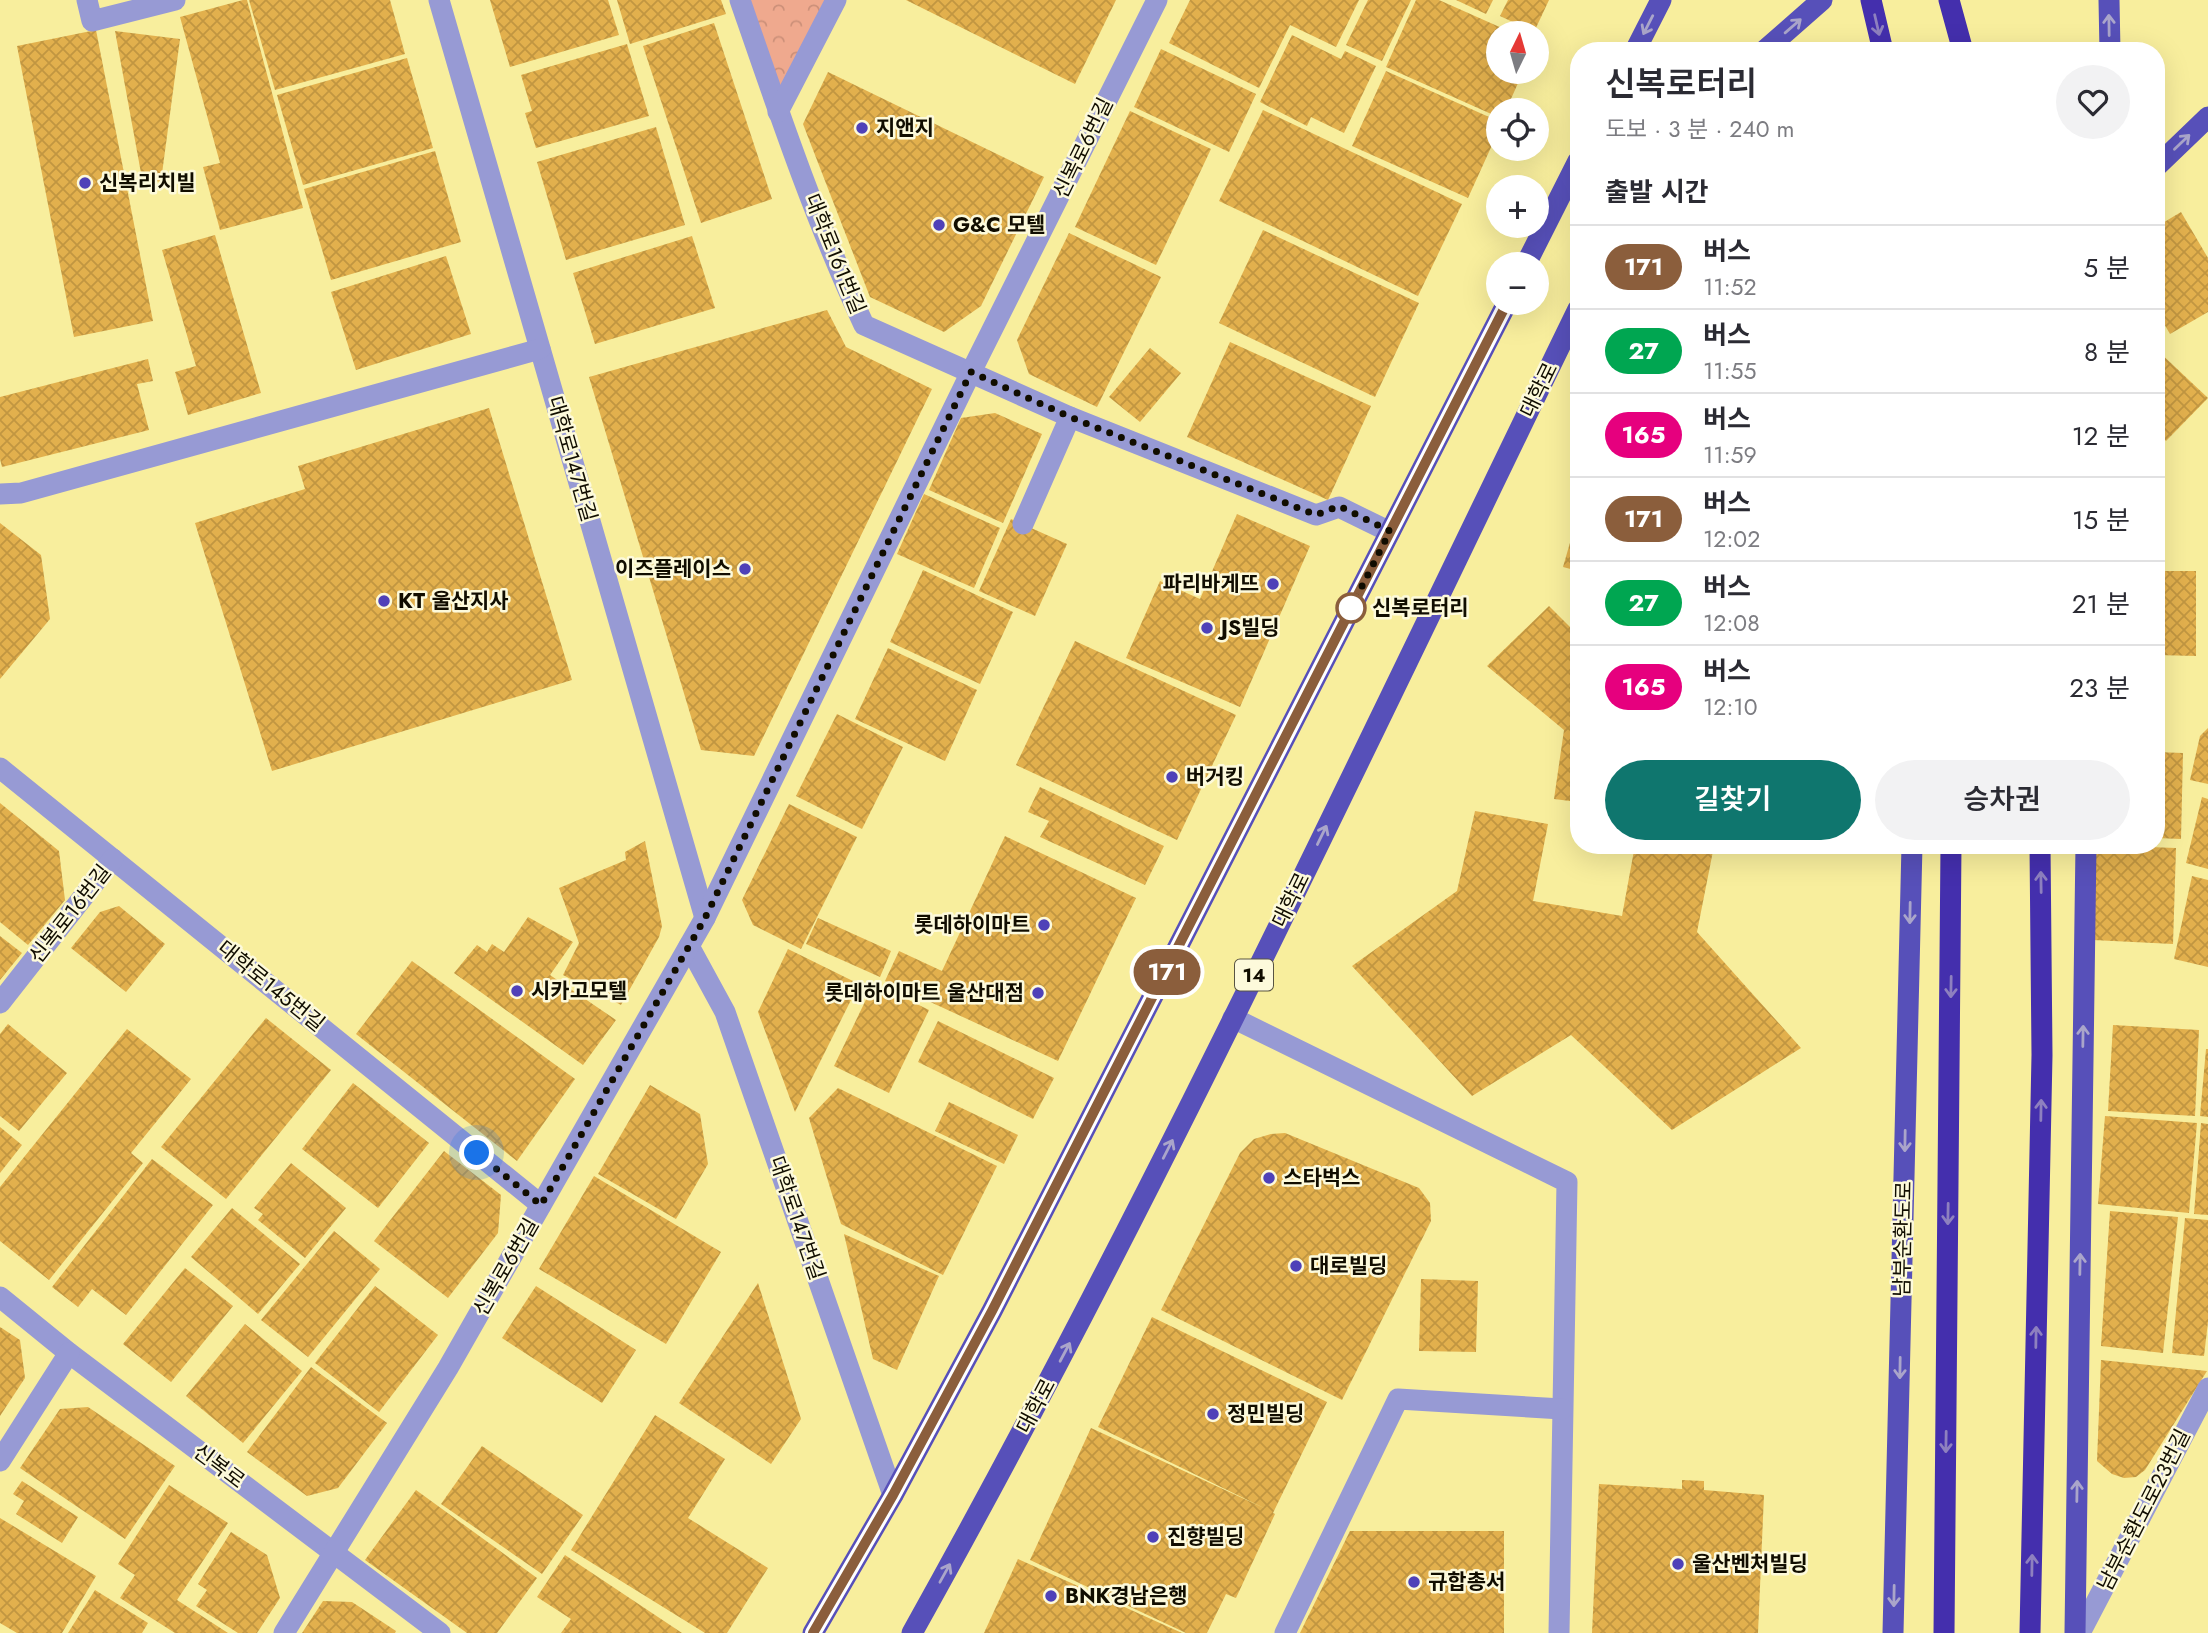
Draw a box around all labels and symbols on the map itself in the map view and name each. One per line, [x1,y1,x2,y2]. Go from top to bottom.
one-way arrow [1871,13,1884,36]
one-way arrow [1641,14,1654,35]
one-way arrow [2103,14,2116,37]
one-way arrow [1784,18,1802,34]
north arrow [1486,21,1549,84]
street label: 신복로6번길 [1046,93,1120,203]
place label: 지앤지 [876,113,934,143]
marker: 지앤지 [854,120,870,136]
one-way arrow [2173,133,2190,150]
place label: 신복리치빌 [99,168,196,198]
marker: 신복리치빌 [77,175,93,191]
street label: 대학로161번길 [797,189,873,319]
place label: G&C 모텔 [953,210,1046,240]
marker: G&C 모텔 [931,217,947,233]
street label: 대학로 [1513,357,1565,423]
street label: 대학로147번길 [540,393,604,525]
place label: 이즈플레이스 [615,554,731,584]
marker: 이즈플레이스 [737,561,753,577]
place label: 파리바게뜨 [1162,569,1259,599]
marker: 파리바게뜨 [1265,576,1281,592]
place label: KT 울산지사 [398,586,509,616]
marker: KT 울산지사 [376,593,392,609]
marker: 신복로터리 [1336,593,1366,623]
place label: 신복로터리 [1372,593,1469,623]
place label: JS빌딩 [1217,613,1280,643]
marker: JS빌딩 [1199,620,1215,636]
place label: 버거킹 [1186,762,1244,792]
marker: 버거킹 [1164,769,1180,785]
one-way arrow [1316,825,1330,846]
street label: 신복로16번길 [22,858,118,970]
street label: 대학로 [1265,867,1317,933]
one-way arrow [2034,871,2048,894]
one-way arrow [1904,902,1917,925]
place label: 롯데하이마트 [914,910,1030,940]
marker: 롯데하이마트 [1036,917,1052,933]
street label: 대학로145번길 [211,933,331,1039]
line badge: 171 [1127,949,1207,995]
road number: 14 [1235,959,1273,990]
one-way arrow [1944,975,1957,998]
place label: 시카고모텔 [531,976,628,1006]
place label: 롯데하이마트 울산대점 [825,978,1024,1008]
marker: 시카고모텔 [509,983,525,999]
marker: 롯데하이마트 울산대점 [1030,985,1046,1001]
one-way arrow [2076,1025,2090,1048]
one-way arrow [2034,1099,2048,1122]
one-way arrow [1898,1129,1912,1152]
your location [459,1135,494,1170]
one-way arrow [1162,1139,1176,1160]
street label: 대학로147번길 [762,1152,832,1284]
place label: 스타벅스 [1283,1163,1360,1193]
marker: 스타벅스 [1261,1170,1277,1186]
street label: 남부순환도로 [1887,1181,1919,1297]
one-way arrow [1941,1203,1955,1226]
street label: 신복로6번길 [466,1212,546,1322]
place label: 대로빌딩 [1310,1251,1387,1281]
one-way arrow [2073,1253,2087,1276]
marker: 대로빌딩 [1288,1258,1304,1274]
one-way arrow [2030,1326,2043,1349]
one-way arrow [1059,1342,1072,1363]
one-way arrow [1893,1357,1906,1380]
street label: 대학로 [1009,1373,1063,1439]
place label: 정민빌딩 [1227,1399,1304,1429]
marker: 정민빌딩 [1205,1406,1221,1422]
street label: 남부순환도로23번길 [2090,1424,2198,1596]
one-way arrow [1939,1430,1953,1453]
street label: 신복로 [187,1437,251,1495]
one-way arrow [2070,1480,2083,1503]
place label: 진향빌딩 [1167,1522,1244,1552]
marker: 진향빌딩 [1145,1529,1161,1545]
place label: 울산벤처빌딩 [1692,1549,1808,1579]
one-way arrow [2025,1554,2038,1577]
marker: 울산벤처빌딩 [1670,1556,1686,1572]
one-way arrow [938,1564,952,1584]
place label: 규합총서 [1428,1567,1505,1597]
marker: 규합총서 [1406,1574,1422,1590]
place label: BNK경남은행 [1065,1581,1188,1611]
one-way arrow [1887,1584,1901,1607]
marker: BNK경남은행 [1043,1588,1059,1604]

